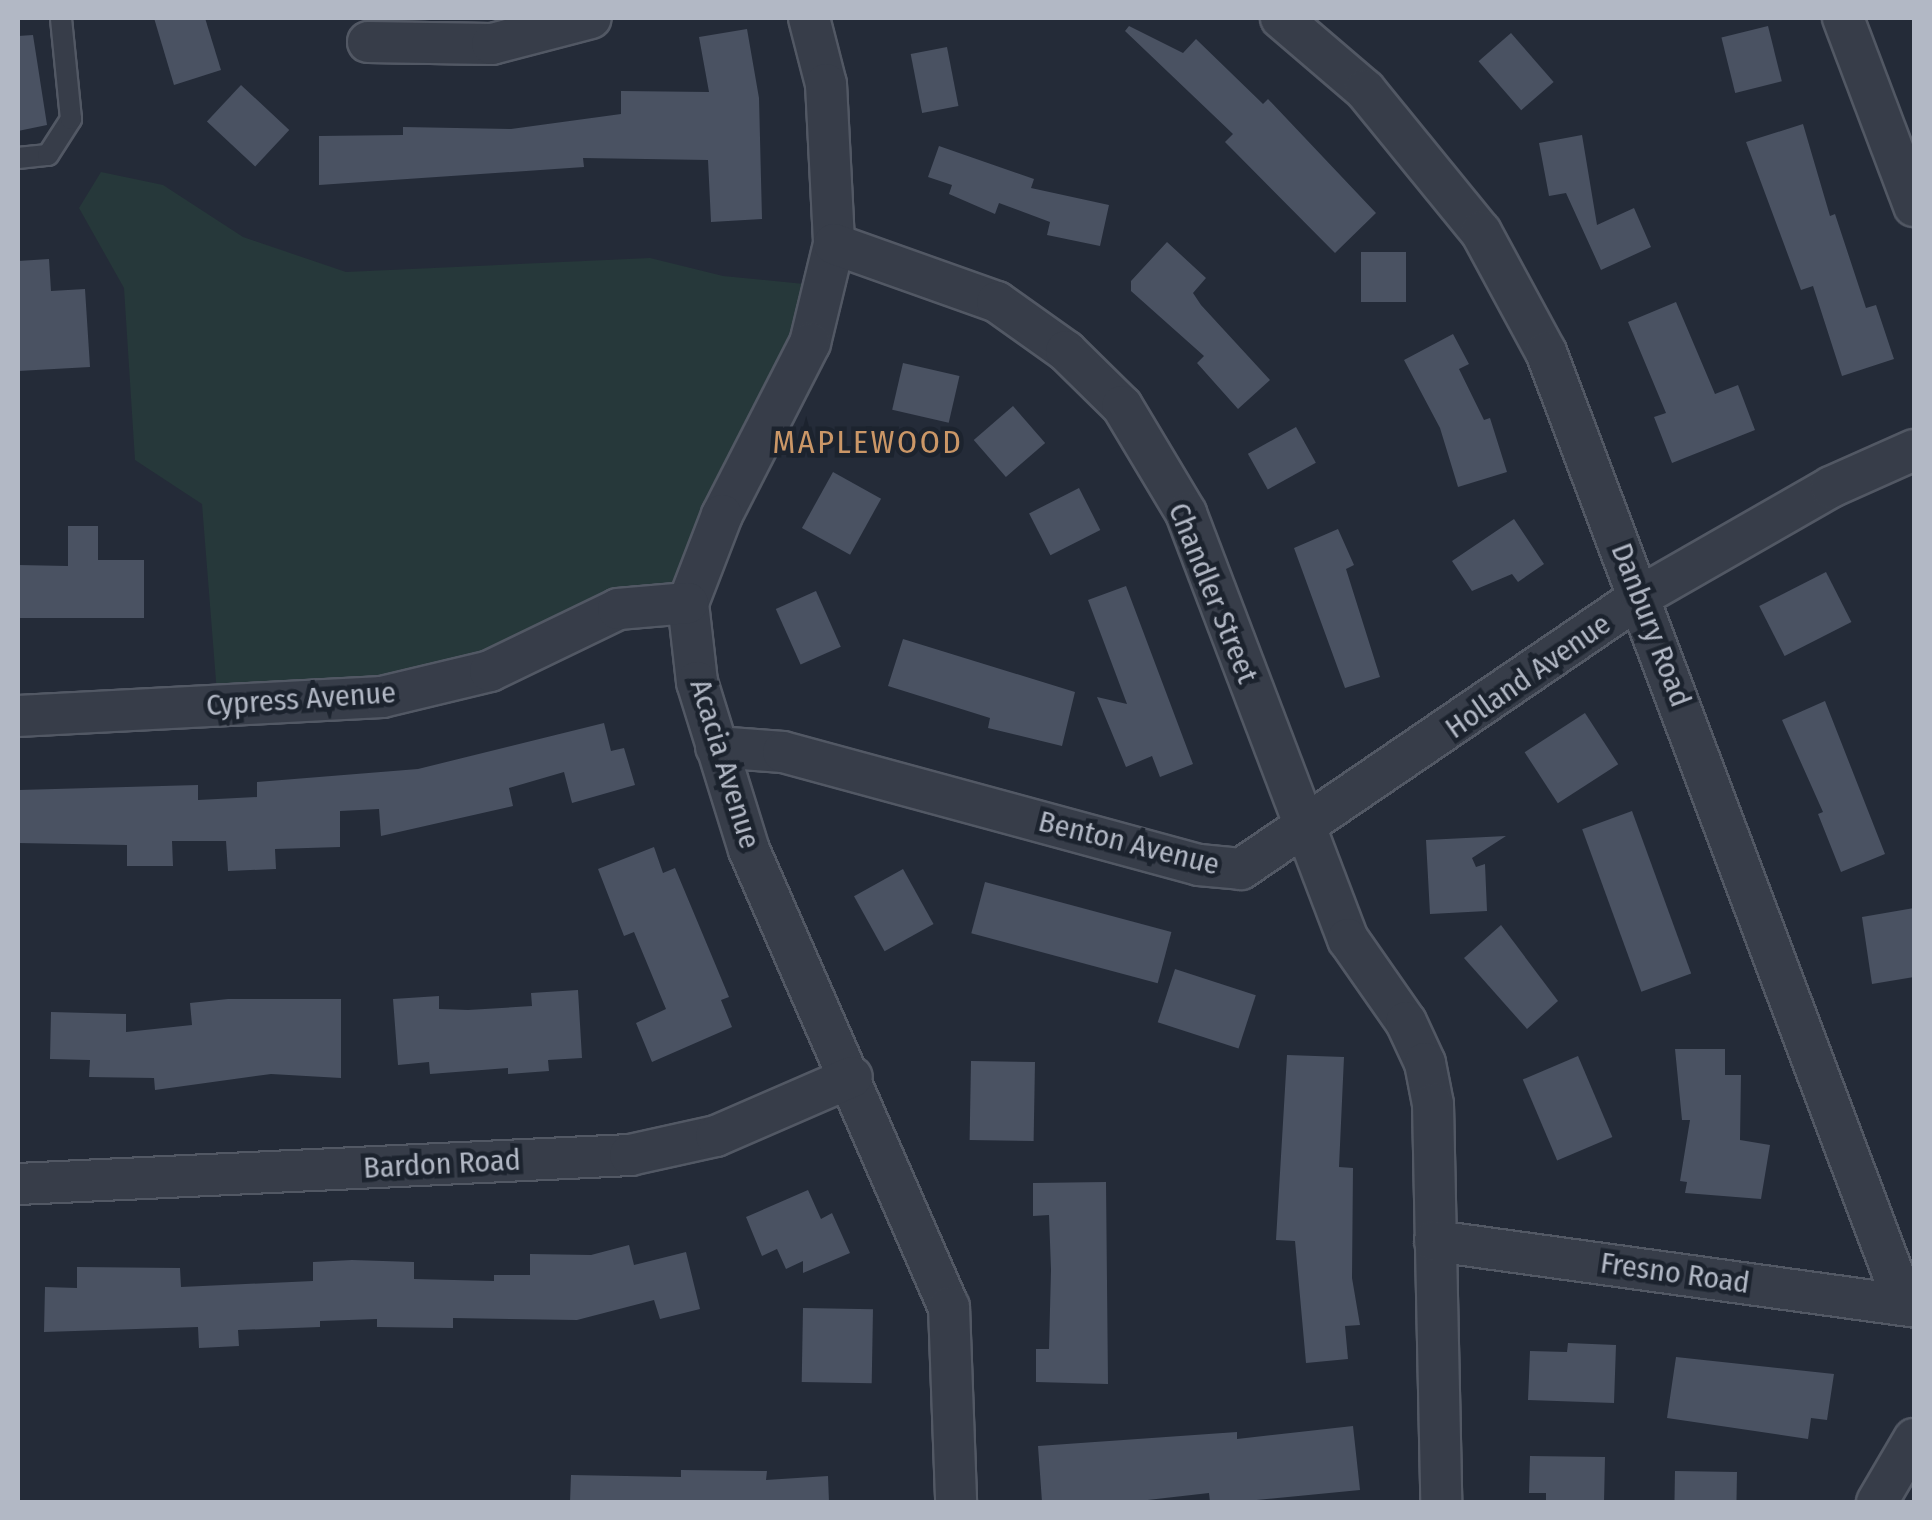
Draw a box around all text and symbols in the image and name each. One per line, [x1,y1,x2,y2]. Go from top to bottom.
district label: MAPLEWOOD [773,423,963,461]
street label: Chandler Street [1160,498,1266,688]
street label: Danbury Road [1603,538,1699,712]
street label: Holland Avenue [1438,606,1618,746]
street label: Cypress Avenue [205,674,397,724]
street label: Acacia Avenue [682,675,768,853]
street label: Benton Avenue [1035,803,1223,883]
street label: Bardon Road [362,1142,522,1186]
street label: Fresno Road [1598,1245,1752,1301]

